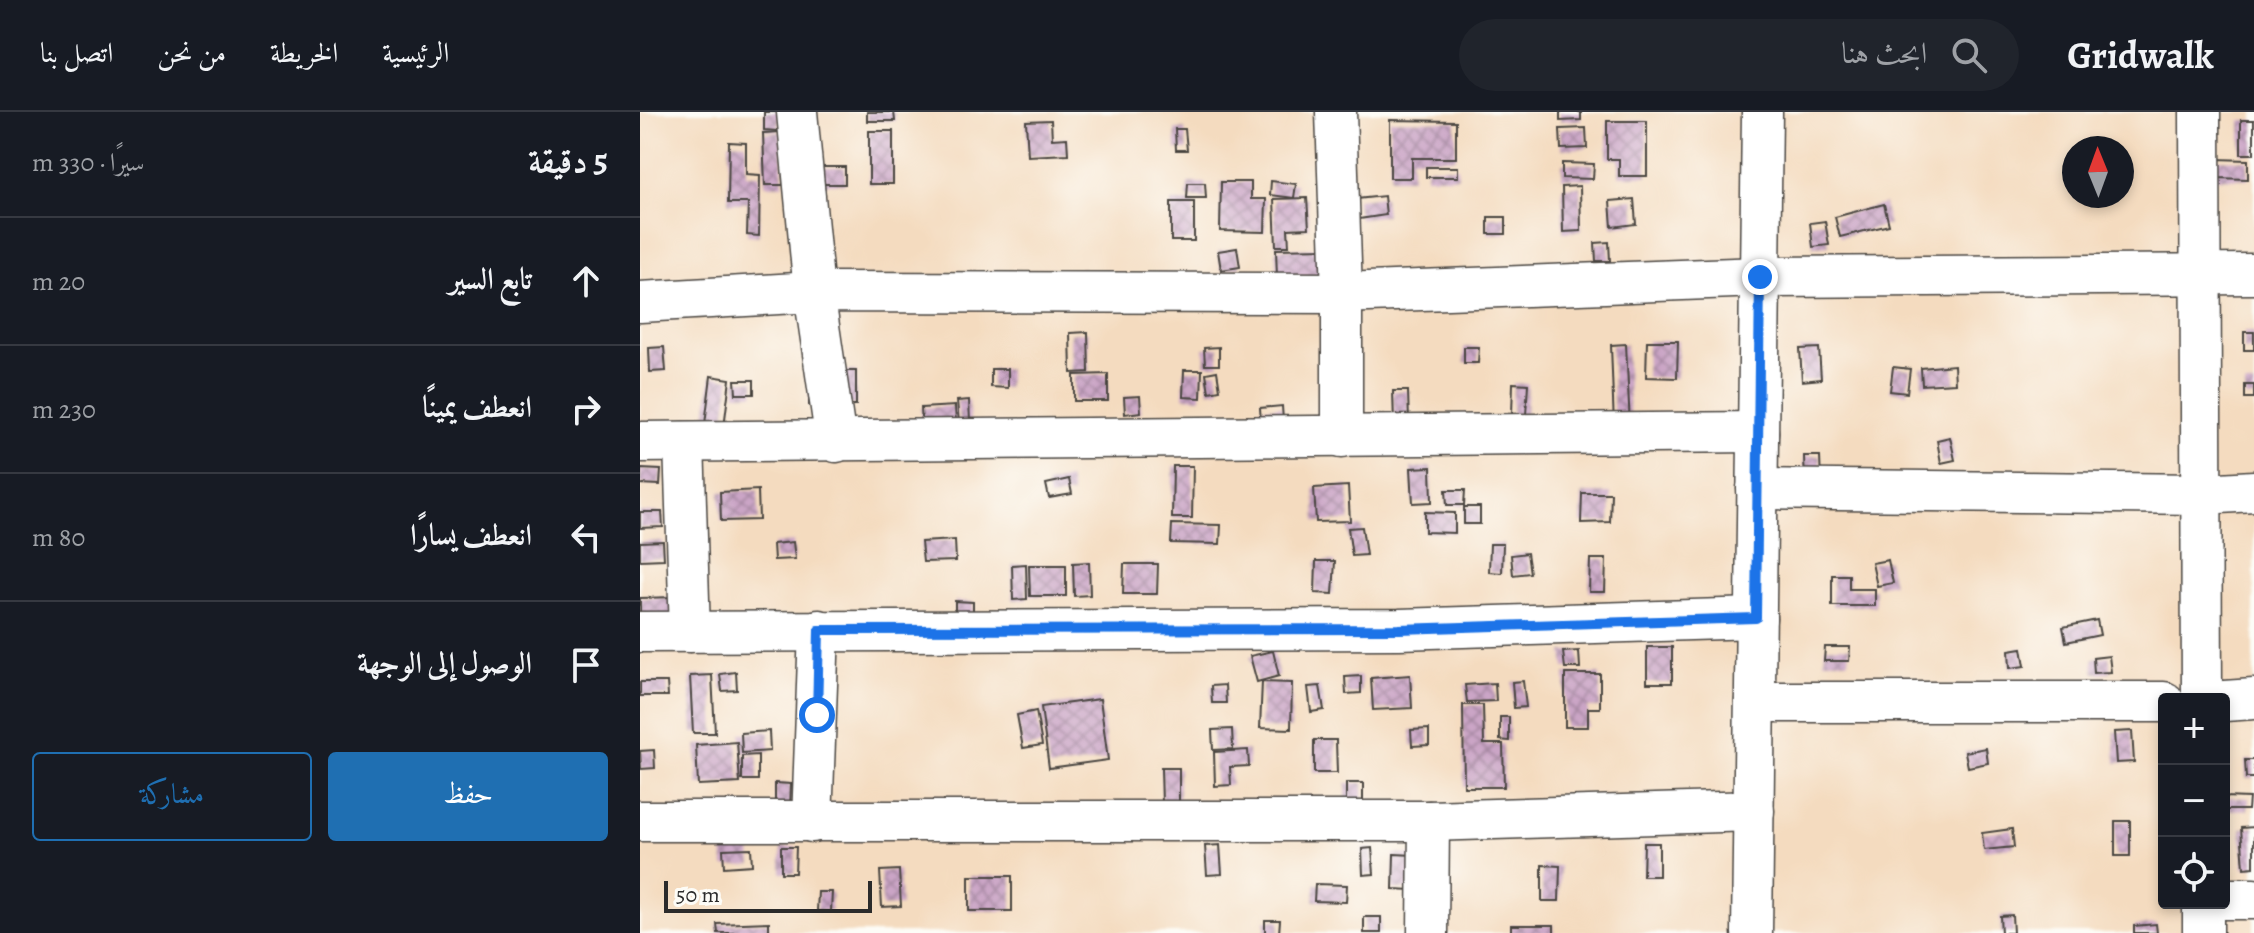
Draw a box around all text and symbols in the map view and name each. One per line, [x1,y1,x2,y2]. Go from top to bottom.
search box [1459,19,2019,91]
text: Gridwalk [2067,29,2214,81]
text: ابحث هنا [1841,33,1927,73]
icon: search [1947,33,1991,77]
text: اتصل بنا [40,34,113,72]
text: من نحن [157,34,226,72]
text: الخريطة [270,34,338,72]
text: الرئيسية [382,34,449,72]
north arrow [2062,136,2134,208]
text: 5 دقيقة [528,137,608,184]
text: سيرًا · 330 m [32,145,144,180]
text: تابع السير [448,259,532,299]
icon: ahead [564,259,608,303]
route end [1742,259,1778,295]
text: 20 m [32,264,85,299]
text: انعطف يمينًا [422,387,532,427]
icon: right [564,387,608,431]
text: 230 m [32,392,96,427]
text: انعطف يسارًا [410,515,532,555]
icon: left [564,515,608,559]
text: 80 m [32,520,85,555]
text: الوصول إلى الوجهة [357,643,532,683]
icon: arrive [564,643,608,687]
map controls [2158,693,2230,909]
button: + [2158,693,2230,765]
route start [799,697,835,733]
button: مشاركة [32,752,312,841]
button: حفظ [328,752,608,841]
button: − [2158,765,2230,837]
button: locate [2158,837,2230,909]
scale bar [664,877,872,913]
text: 50 m [676,880,720,910]

